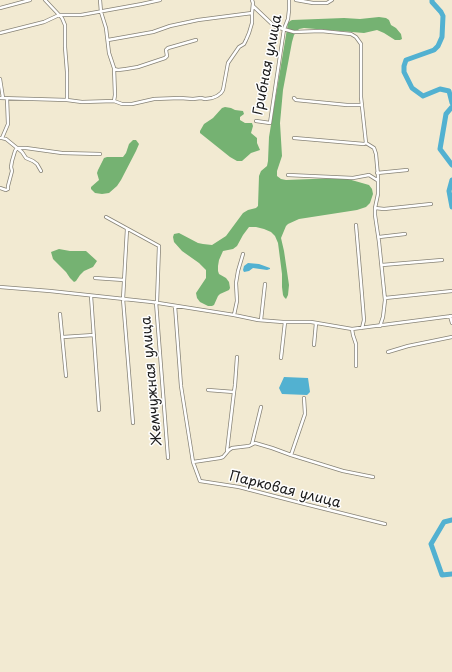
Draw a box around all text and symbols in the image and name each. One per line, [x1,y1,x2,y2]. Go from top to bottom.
street label: Грибная улица [250,13,286,117]
street label: Жемчужная улица [138,316,166,446]
street label: Парковая улица [227,468,343,512]

